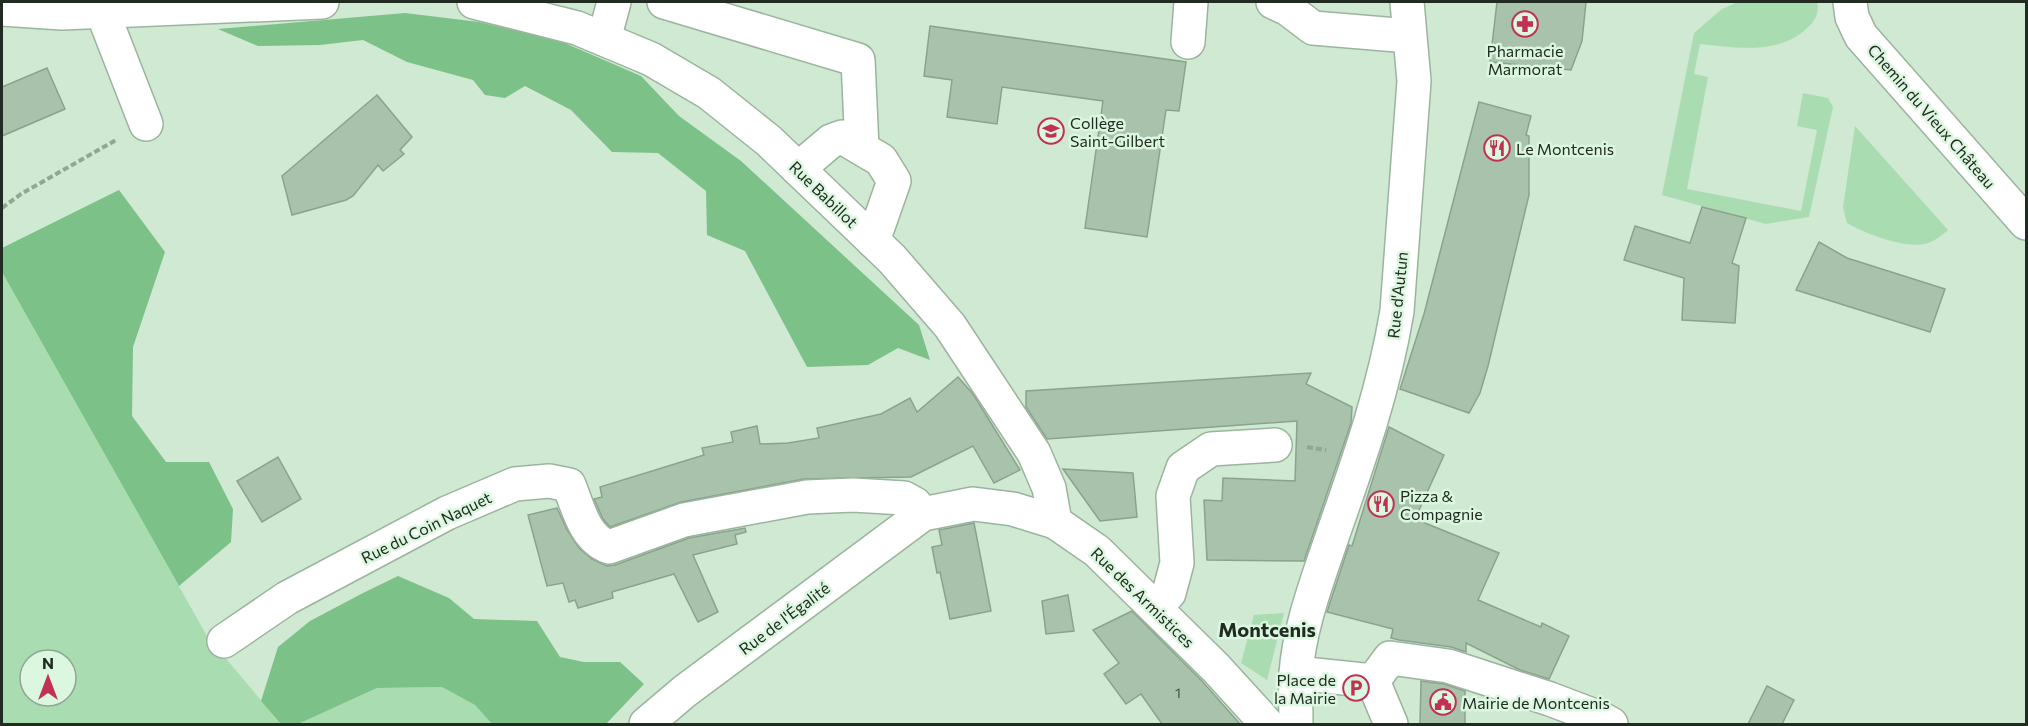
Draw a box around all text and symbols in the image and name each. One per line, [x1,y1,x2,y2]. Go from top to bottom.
pharmacy icon: Pharmacie Marmorat [1510,9,1540,39]
street label: Chemin du Vieux Château [1864,40,2000,192]
place label: Pharmacie Marmorat [1487,41,1563,78]
place label: Collège Saint-Gilbert [1070,113,1166,150]
school or university icon: Collège Saint-Gilbert [1036,116,1066,146]
restaurant icon: Le Montcenis [1482,133,1512,163]
place label: Le Montcenis [1516,139,1614,158]
street label: Rue Babillot [786,157,862,232]
street label: Rue d'Autun [1383,251,1411,339]
place label: Pizza & Compagnie [1400,486,1483,523]
street label: Rue du Coin Naquet [358,487,495,567]
restaurant icon: Pizza & Compagnie [1366,489,1396,519]
street label: Rue des Armistices [1087,543,1199,651]
street label: Rue de l'Égalité [735,578,833,658]
district label: Montcenis [1218,617,1316,641]
north arrow [18,648,78,708]
text: N [42,653,54,672]
place label: Place de la Mairie [1274,670,1336,707]
parking icon: Place de la Mairie [1341,673,1371,703]
house number: 1 [1175,684,1181,701]
public building icon: Mairie de Montcenis [1428,687,1458,717]
place label: Mairie de Montcenis [1462,693,1610,712]

